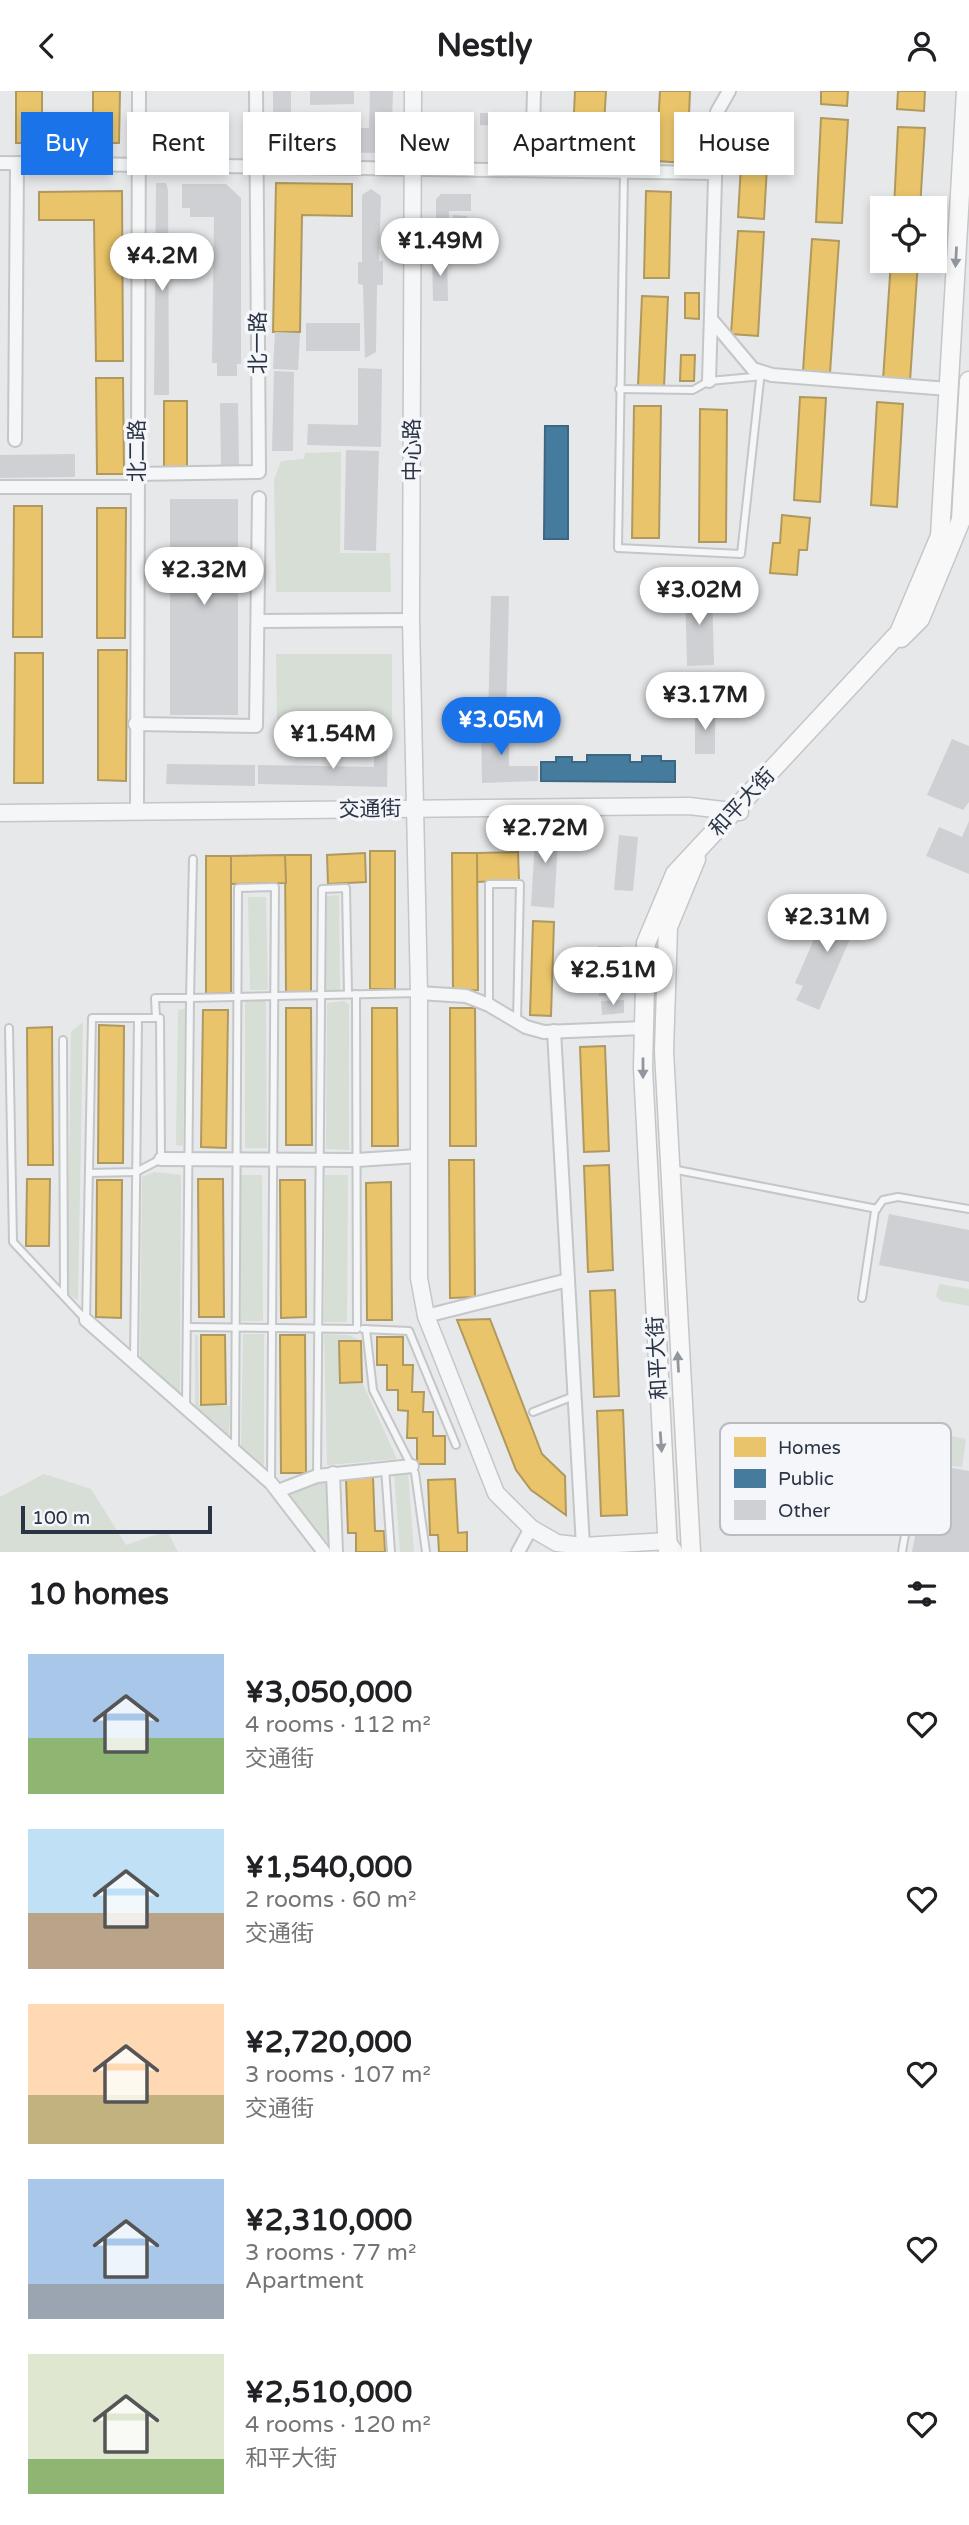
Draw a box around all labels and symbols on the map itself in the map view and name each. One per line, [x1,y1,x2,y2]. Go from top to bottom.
pin: ¥1.49M [383,219,497,278]
pin: ¥4.2M [113,233,211,293]
one-way arrow [950,246,961,268]
street label: 北一路 [246,312,271,375]
street label: 中心路 [400,419,425,482]
street label: 北二路 [125,420,150,483]
pin: ¥2.32M [147,547,261,607]
pin: ¥3.02M [642,567,756,627]
pin: ¥3.17M [648,673,762,732]
pin: ¥3.05M [444,697,558,757]
pin: ¥1.54M [276,711,390,771]
street label: 和平大街 [705,763,780,842]
street label: 交通街 [338,796,402,823]
pin: ¥2.72M [488,805,602,865]
pin: ¥2.31M [770,895,884,954]
pin: ¥2.51M [556,947,670,1007]
one-way arrow [637,1057,649,1079]
street label: 和平大街 [643,1315,672,1401]
one-way arrow [673,1350,684,1372]
legend [720,1423,951,1535]
one-way arrow [656,1431,667,1453]
text: Homes [778,1437,841,1459]
text: Public [778,1468,834,1490]
text: Other [778,1500,831,1522]
scale bar [21,1503,212,1535]

